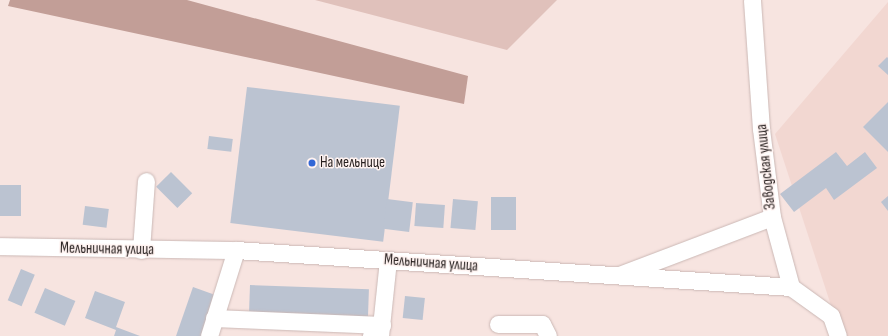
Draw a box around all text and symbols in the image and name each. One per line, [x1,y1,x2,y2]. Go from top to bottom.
street label: Заводская улица [753,123,779,211]
place label: На мельнице [320,154,385,172]
marker: На мельнице [307,158,317,168]
street label: Мельничная улица [60,239,154,259]
street label: Мельничная улица [383,251,479,275]

